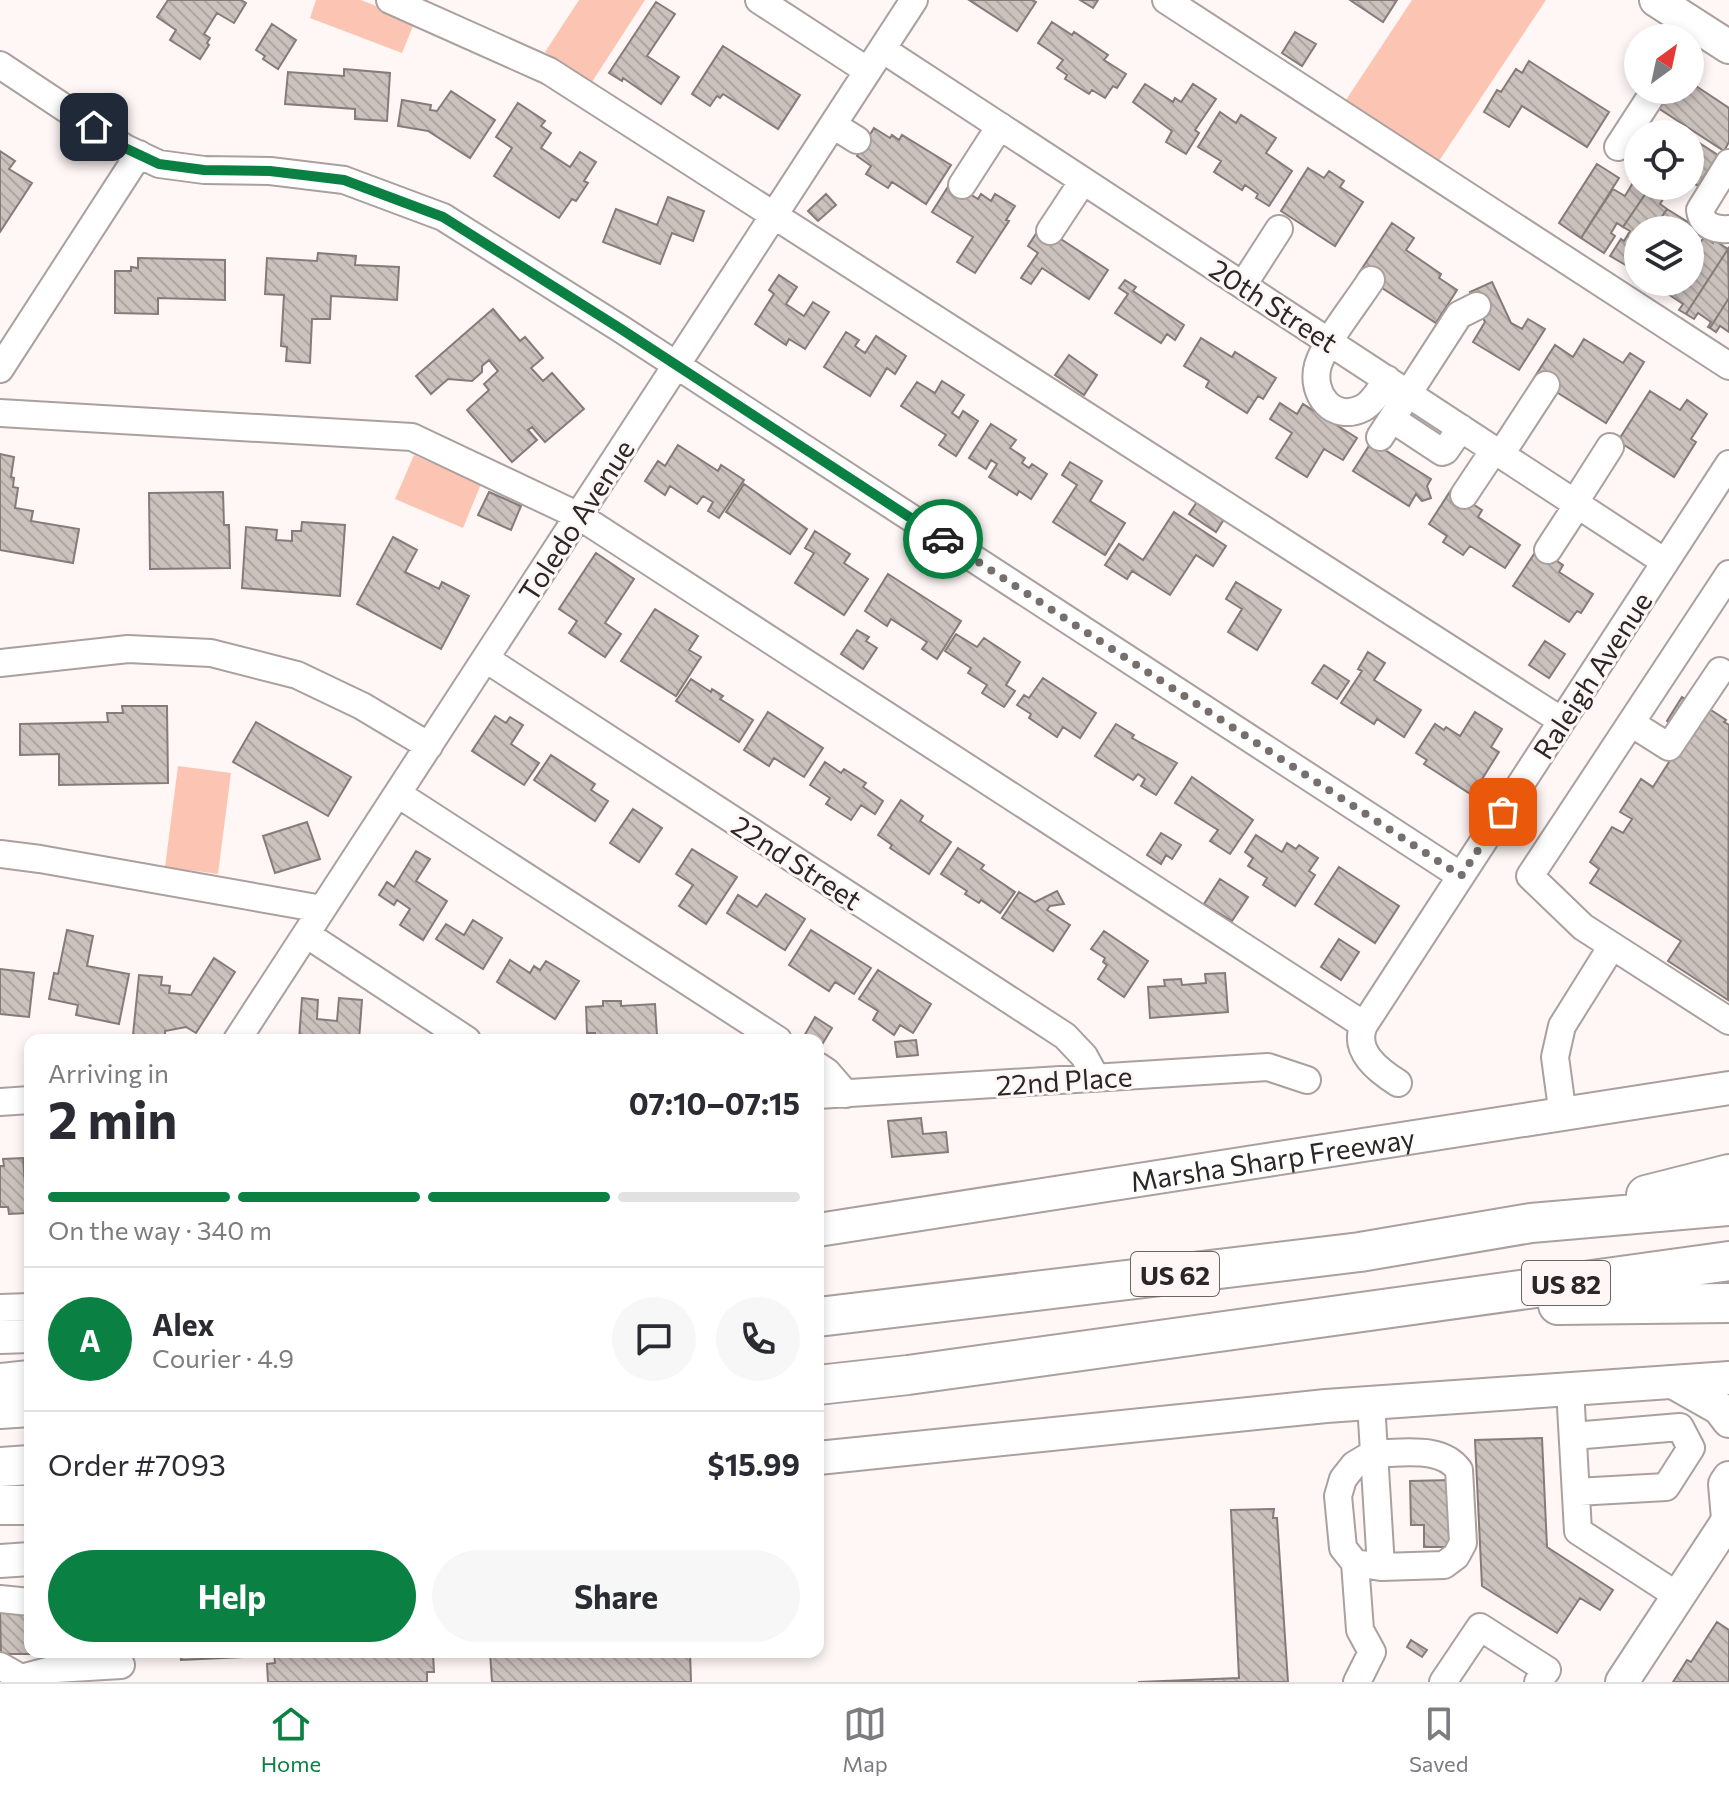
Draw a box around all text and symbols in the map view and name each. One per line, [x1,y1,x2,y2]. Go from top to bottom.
north arrow [1624,24,1704,104]
map controls [1624,24,1704,296]
pin [60,93,128,161]
icon: home [72,105,116,149]
button: locate [1624,120,1704,200]
button: layers [1624,216,1704,296]
street label: 20th Street [1204,251,1344,359]
street label: Toledo Avenue [511,433,641,607]
courier [903,499,983,579]
icon: car [921,517,965,561]
street label: Raleigh Avenue [1525,585,1659,765]
pin [1469,778,1537,846]
icon: bag [1481,790,1525,834]
street label: 22nd Street [726,807,868,917]
text: Arriving in [48,1057,169,1088]
street label: 22nd Place [995,1058,1133,1102]
text: 07:10–07:15 [629,1084,800,1121]
text: 2 min [48,1086,177,1150]
street label: Marsha Sharp Freeway [1128,1120,1417,1198]
text: On the way · 340 m [48,1214,272,1245]
road number: US 62 [1131,1252,1219,1296]
road number: US 82 [1522,1261,1610,1305]
button: chat [612,1297,696,1381]
button: phone [716,1297,800,1381]
text: Alex [152,1305,215,1342]
text: A [79,1321,101,1358]
text: Courier · 4.9 [152,1342,294,1373]
text: Order #7093 [48,1445,226,1482]
text: $15.99 [708,1445,800,1482]
button: Help [48,1550,416,1642]
button: Share [432,1550,800,1642]
tab: Home [261,1702,321,1777]
tab: Map [842,1702,888,1777]
tab: Saved [1409,1702,1468,1777]

